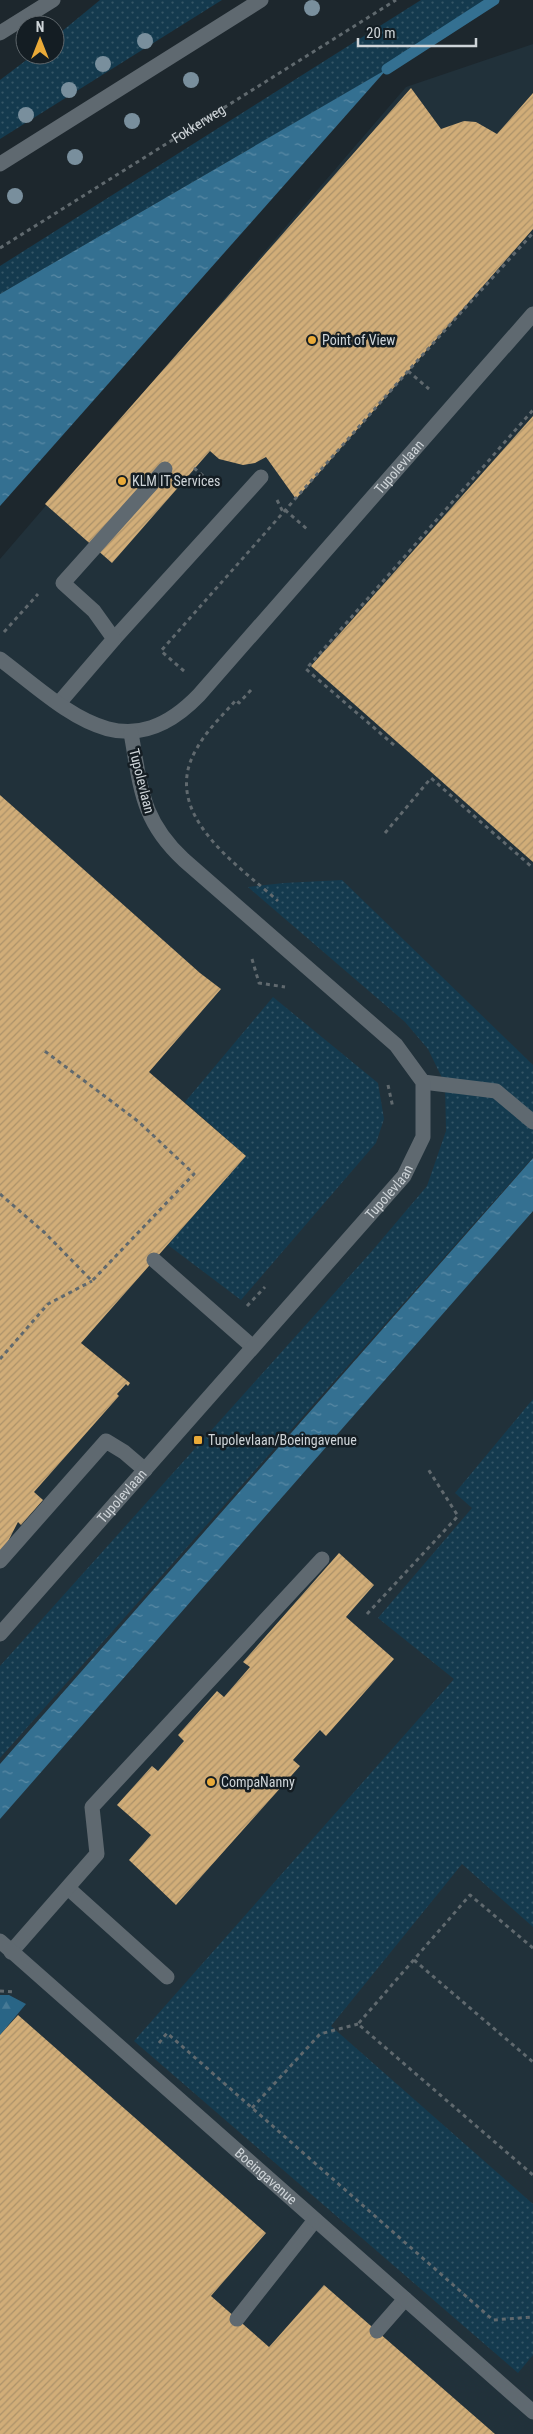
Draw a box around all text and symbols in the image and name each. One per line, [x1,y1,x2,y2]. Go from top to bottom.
north arrow [15,15,65,65]
scale bar [358,15,476,47]
text: N [36,19,44,35]
text: 20 m [366,24,396,42]
street label: Fokkerweg [169,101,228,146]
place label: Point of View [322,332,395,348]
marker: Point of View [306,334,318,346]
street label: Tupolevlaan [371,437,427,497]
place label: KLM IT Services [132,473,220,489]
marker: KLM IT Services [116,475,128,487]
street label: Tupolevlaan [126,747,158,815]
street label: Tupolevlaan [362,1162,416,1223]
place label: Tupolevlaan/Boeingavenue [208,1432,357,1448]
marker: Tupolevlaan/Boeingavenue [192,1434,204,1446]
street label: Tupolevlaan [94,1466,150,1526]
place label: CompaNanny [221,1774,295,1790]
marker: CompaNanny [205,1776,217,1788]
street label: Boeingavenue [232,2144,301,2208]

